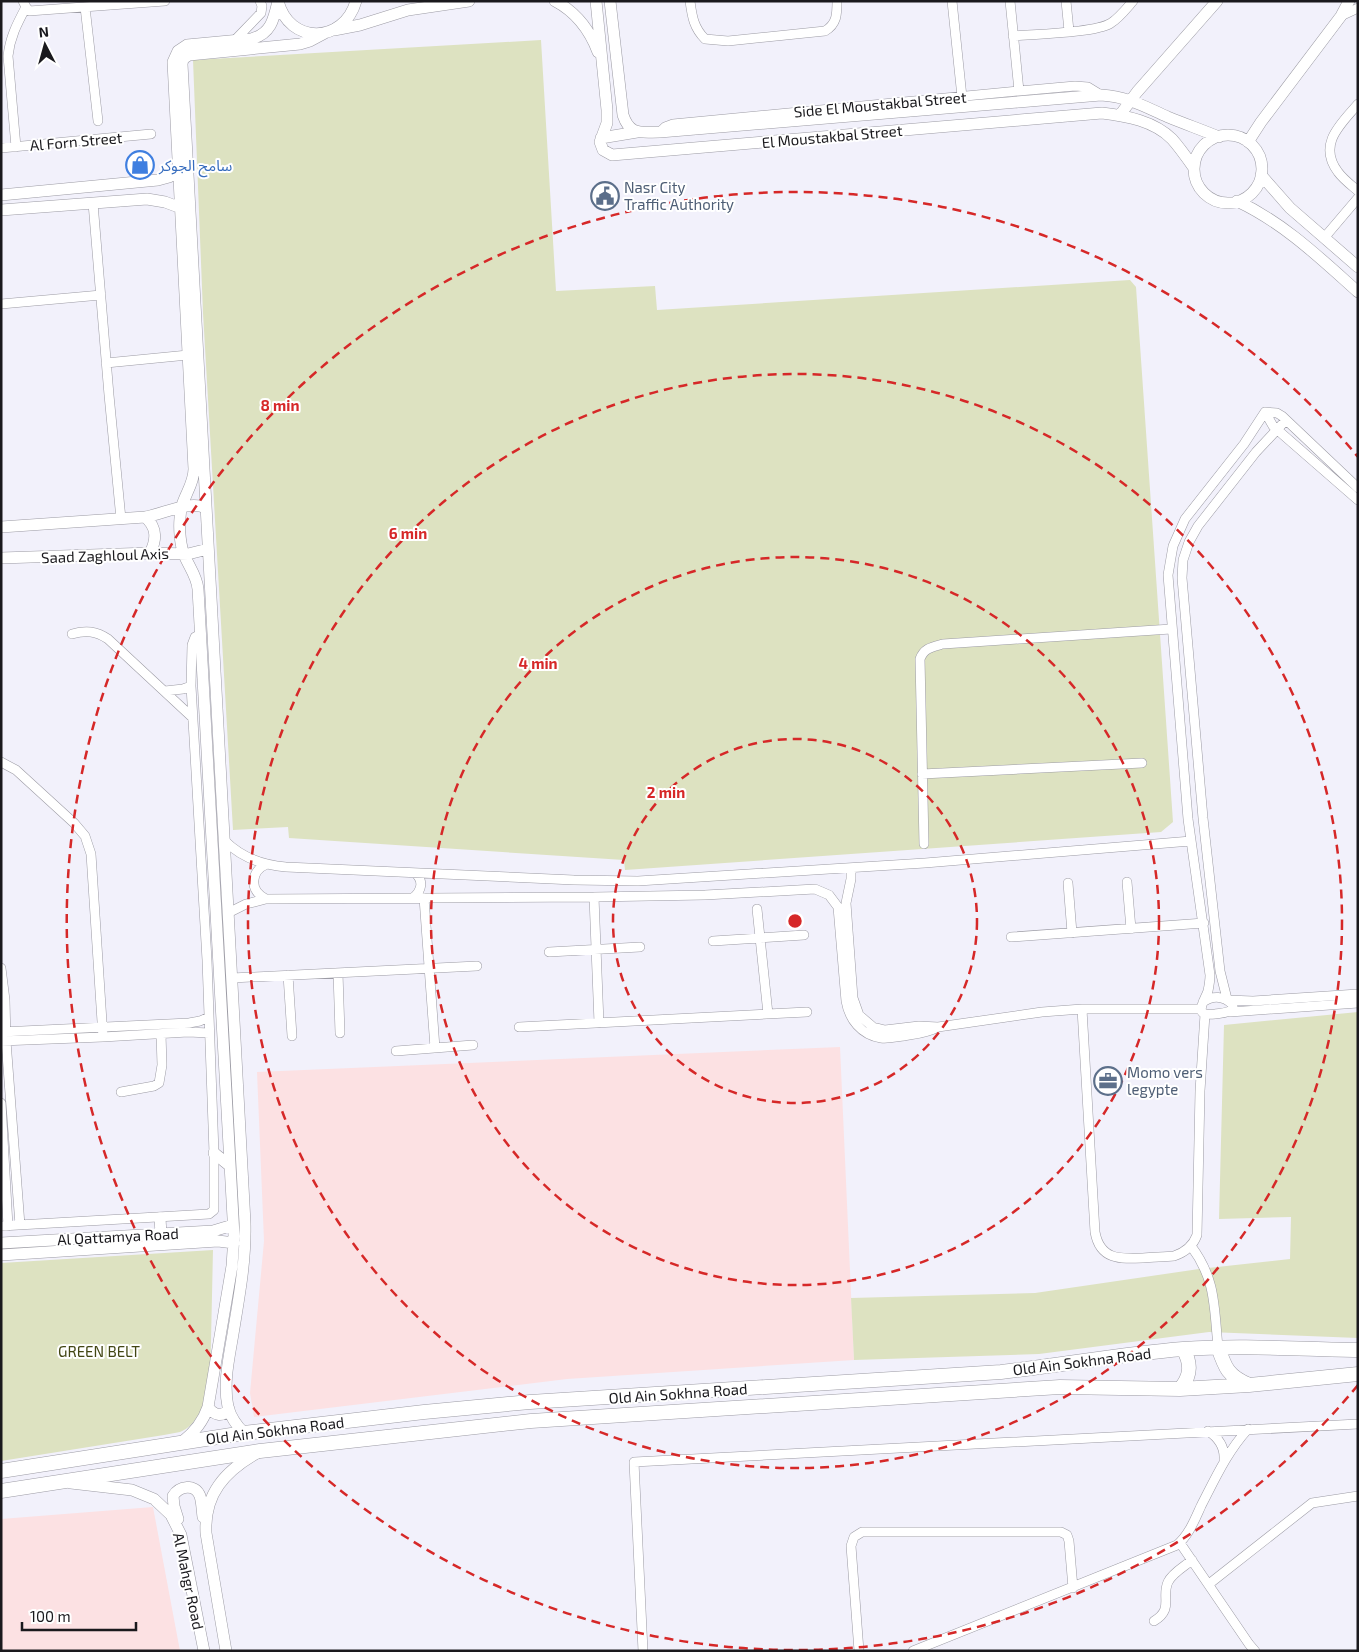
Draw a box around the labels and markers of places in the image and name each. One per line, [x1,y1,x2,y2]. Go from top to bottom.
shop icon: سامح الجوكر [125,150,155,180]
place label: سامح الجوكر [158,156,233,178]
place label: Nasr City Traffic Authority [624,178,734,213]
public building icon: Nasr City Traffic Authority [590,181,620,211]
centre of rings [786,912,804,930]
place label: Momo vers legypte [1127,1063,1203,1098]
office icon: Momo vers legypte [1093,1066,1123,1096]

